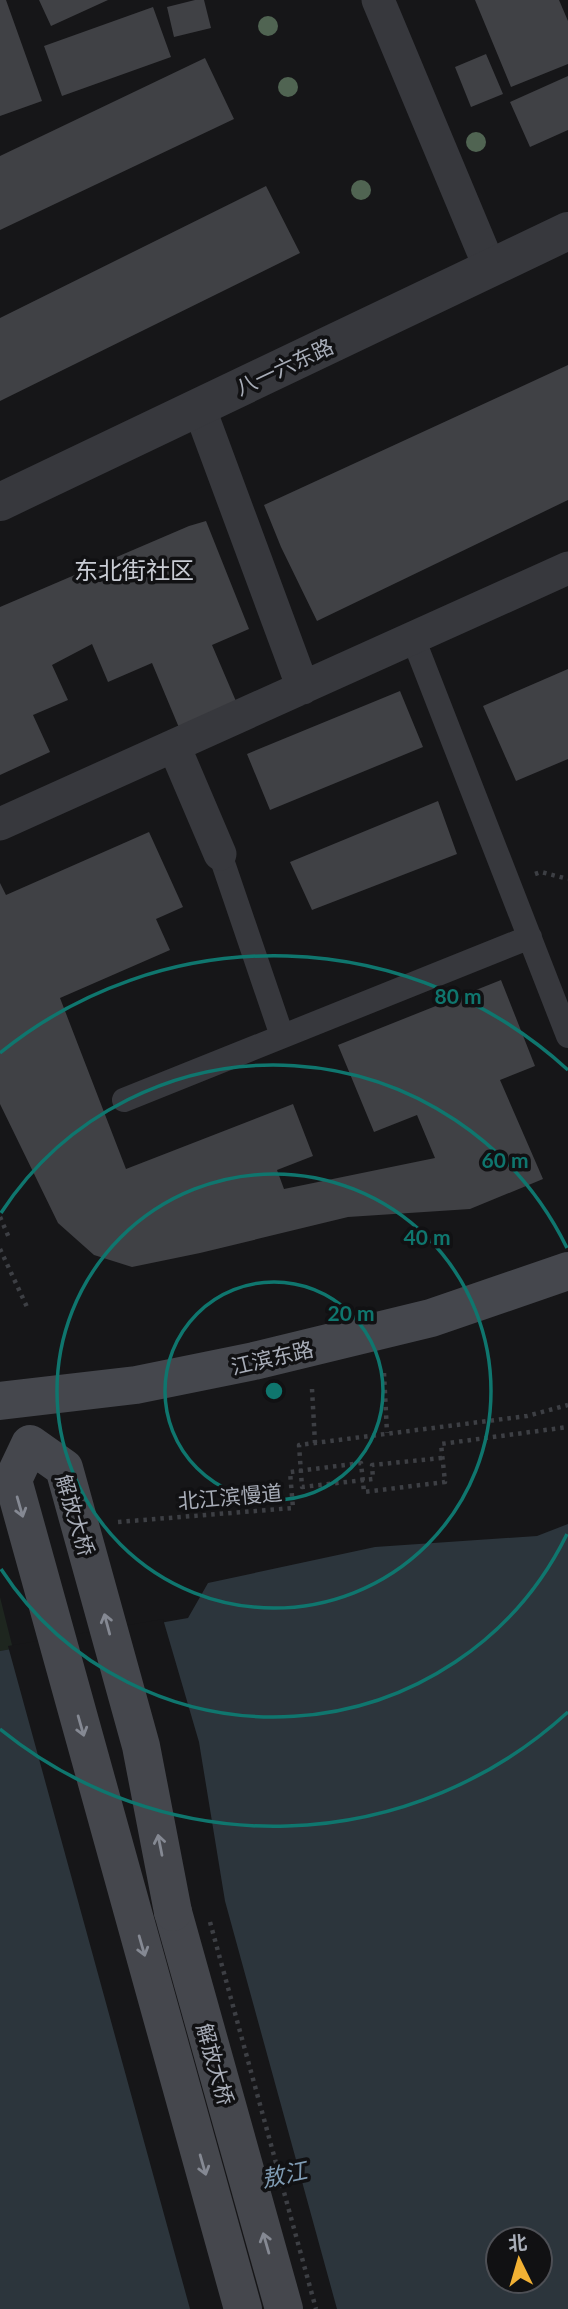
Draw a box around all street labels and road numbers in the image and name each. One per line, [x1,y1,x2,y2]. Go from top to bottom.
street label: 八一六东路 [231,332,337,400]
street label: 江滨东路 [228,1335,316,1379]
street label: 解放大桥 [52,1471,100,1559]
street label: 北江滨慢道 [177,1479,283,1513]
street label: 解放大桥 [192,2020,240,2108]

